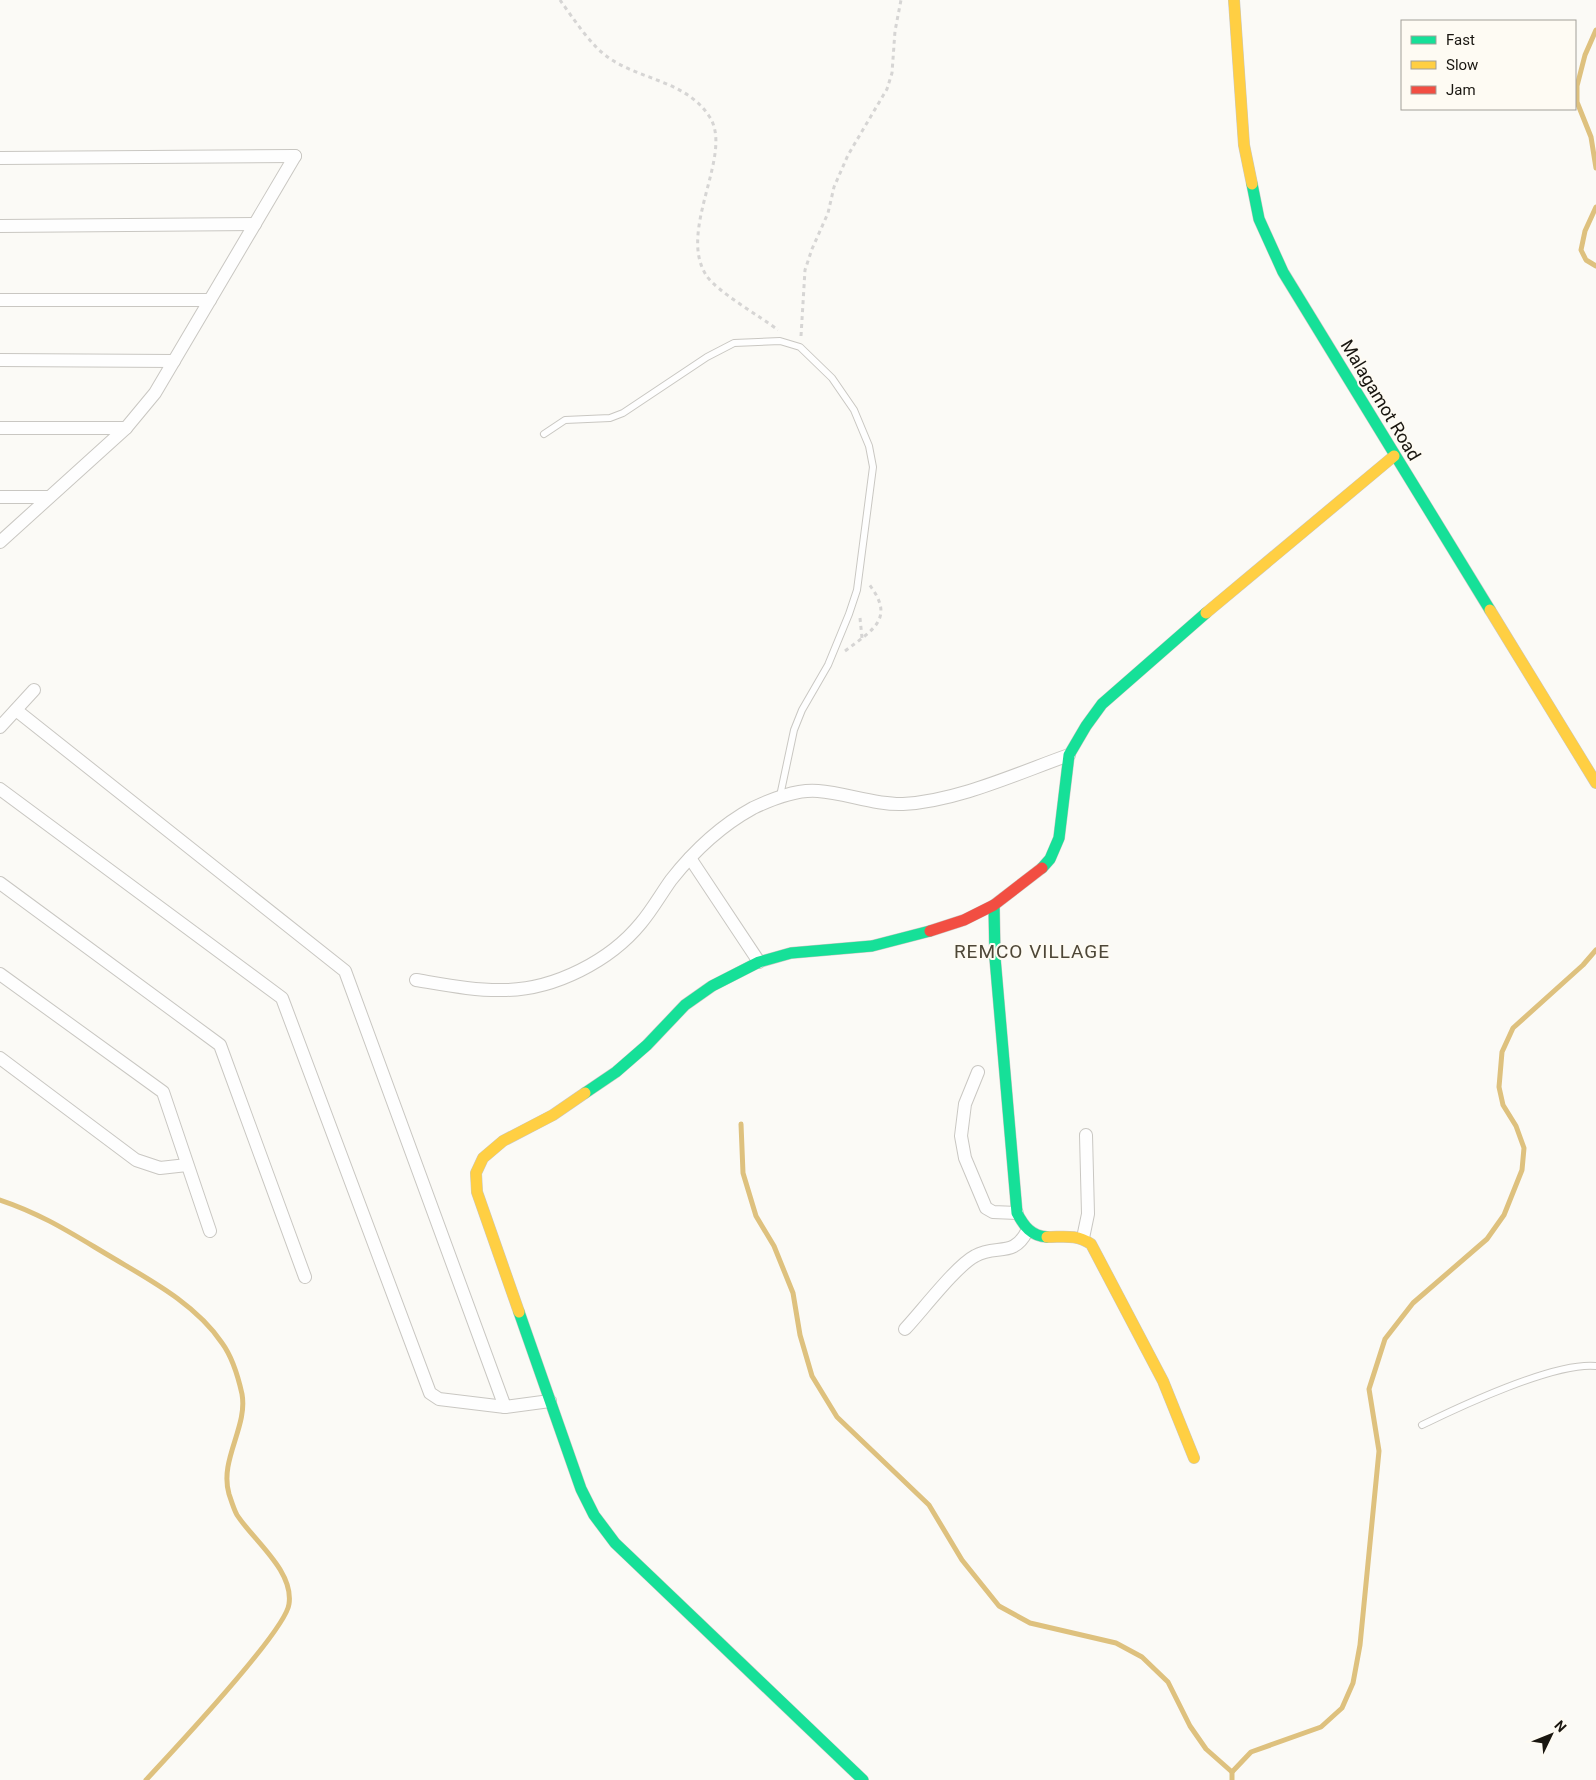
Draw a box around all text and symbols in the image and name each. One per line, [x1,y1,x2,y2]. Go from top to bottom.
legend [1401,20,1576,110]
text: Fast [1446,31,1475,49]
text: Slow [1446,56,1478,74]
text: Jam [1446,81,1476,99]
street label: Malagamot Road [1337,336,1425,464]
district label: REMCO VILLAGE [954,940,1110,963]
north arrow [1526,1710,1576,1760]
text: N [1551,1717,1570,1735]

